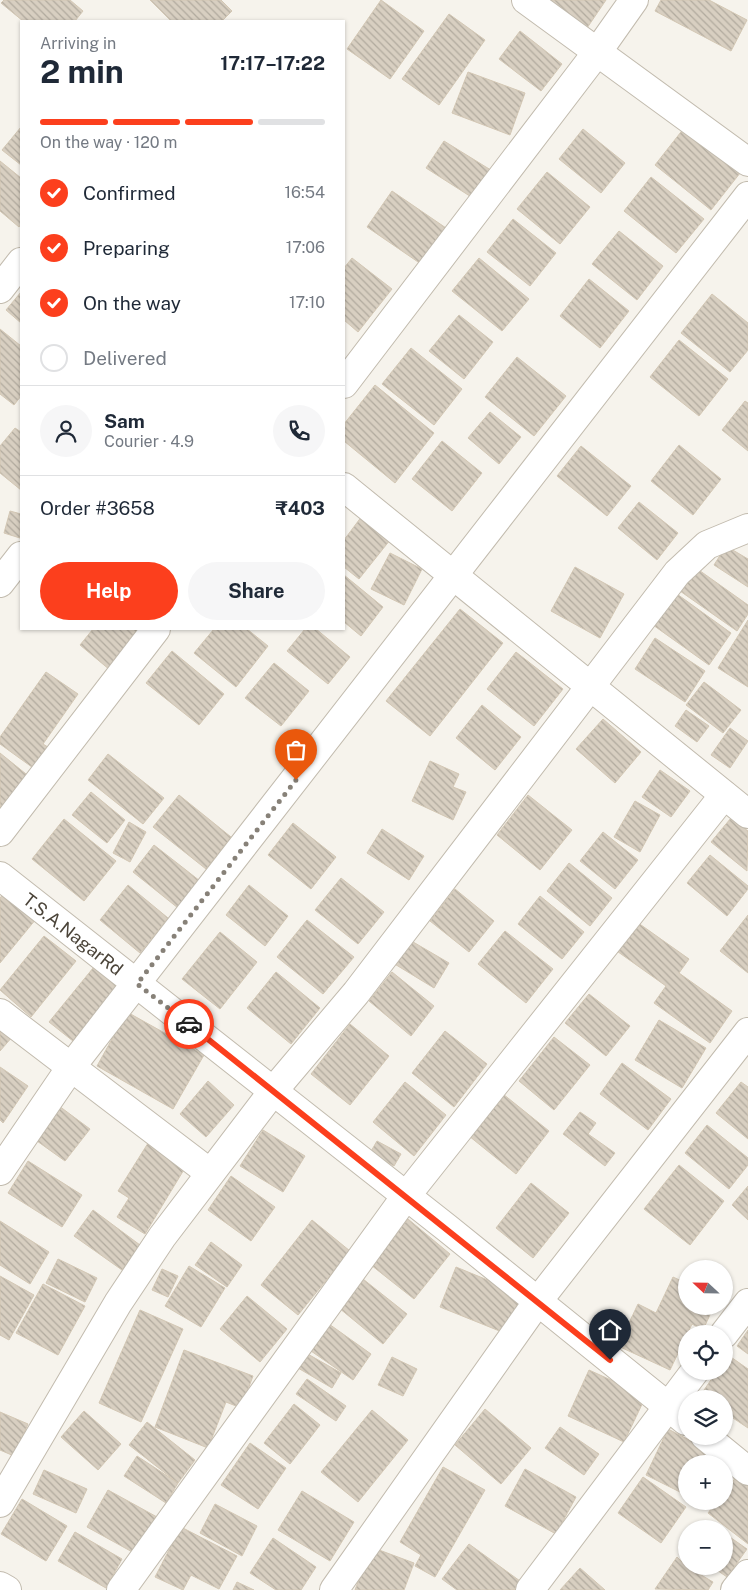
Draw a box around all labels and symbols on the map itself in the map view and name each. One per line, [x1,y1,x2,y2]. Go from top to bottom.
pin [275,729,317,780]
street label: T.S.A.NagarRd [19,889,127,979]
courier [164,999,214,1049]
north arrow [678,1260,732,1315]
pin [589,1309,631,1360]

